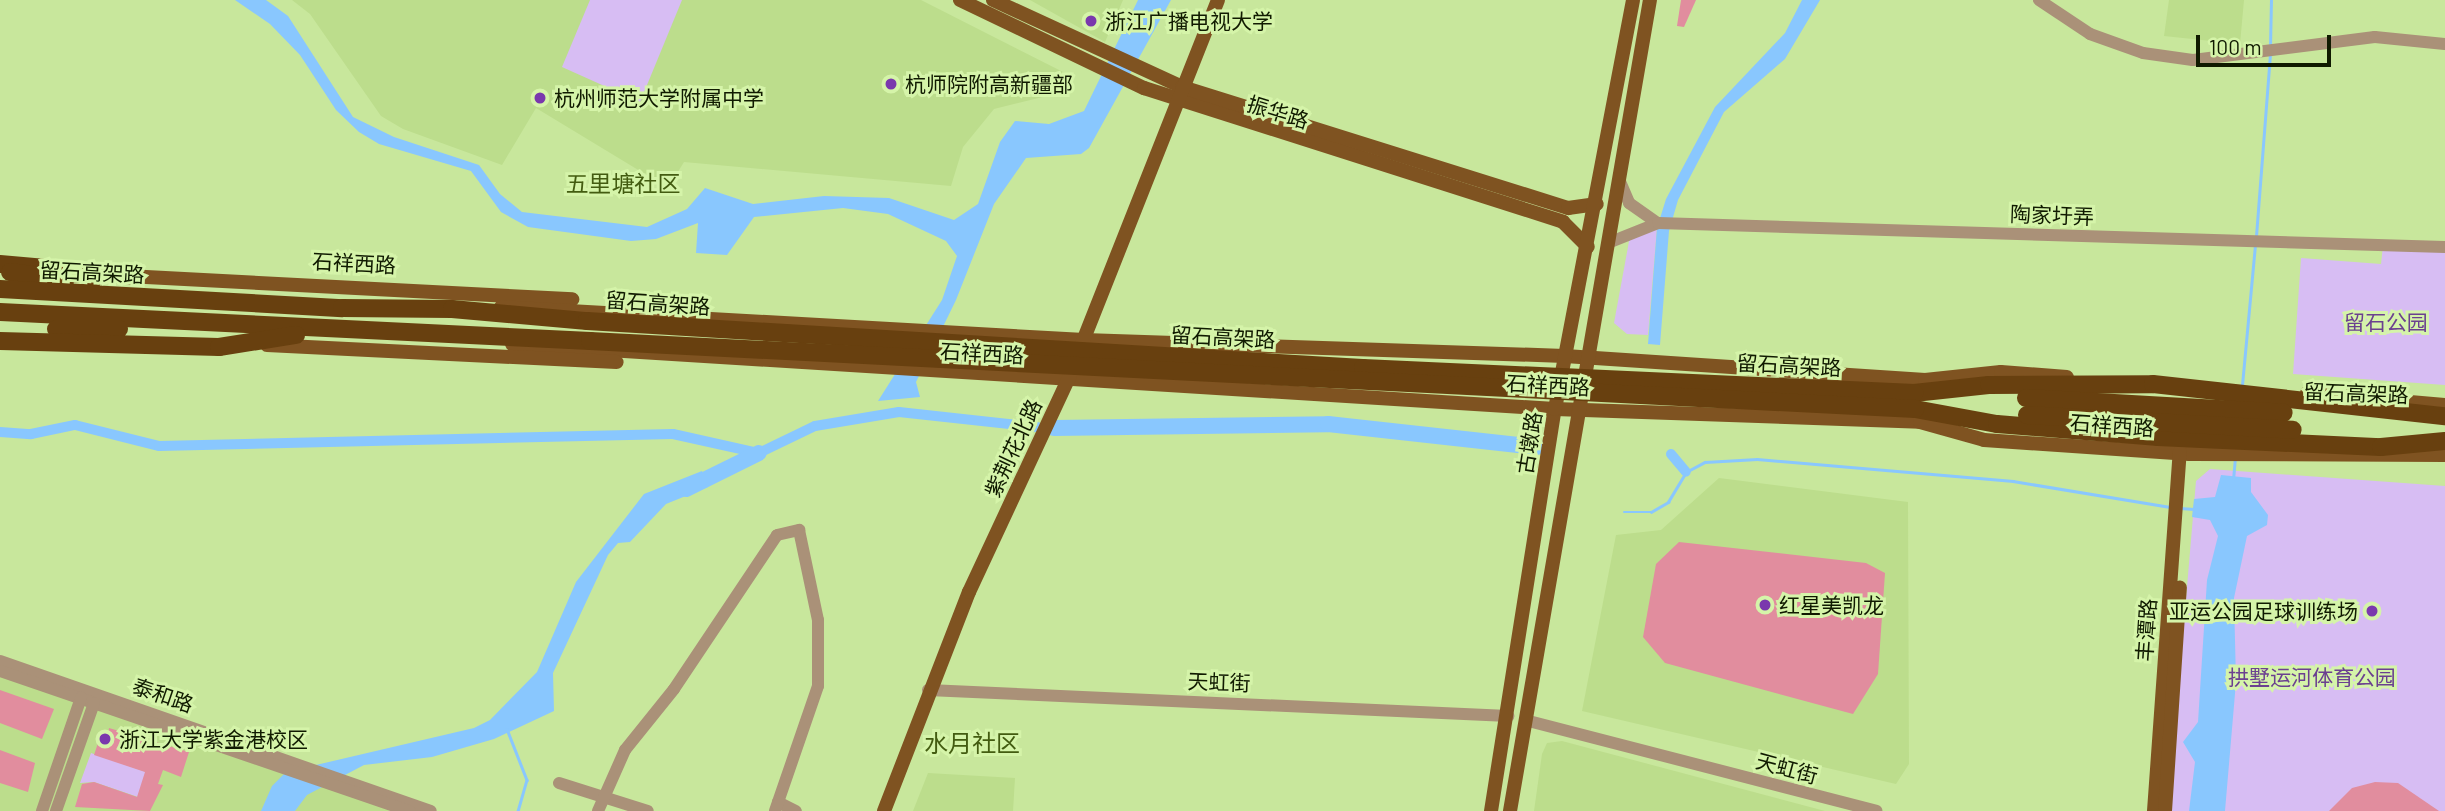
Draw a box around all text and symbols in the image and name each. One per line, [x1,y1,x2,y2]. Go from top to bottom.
place label: 浙江广播电视大学 [1105,8,1273,34]
marker: 浙江广播电视大学 [1083,13,1099,29]
scale bar [2200,21,2335,65]
text: 100 m [2209,34,2262,59]
place label: 杭师院附高新疆部 [905,71,1073,97]
marker: 杭师院附高新疆部 [883,76,899,92]
place label: 杭州师范大学附属中学 [554,85,764,111]
marker: 杭州师范大学附属中学 [532,90,548,106]
street label: 振华路 [1244,91,1312,133]
district label: 五里塘社区 [566,169,680,197]
street label: 陶家圩弄 [2010,201,2094,229]
street label: 石祥西路 [311,248,397,278]
street label: 留石高架路 [39,257,145,287]
street label: 留石高架路 [605,287,711,319]
park label: 留石公园 [2344,309,2428,335]
street label: 留石高架路 [1170,322,1276,352]
street label: 石祥西路 [939,338,1025,368]
street label: 留石高架路 [1736,350,1842,380]
street label: 石祥西路 [1505,370,1591,400]
street label: 留石高架路 [2303,379,2409,407]
street label: 紫荆花北路 [979,395,1047,501]
street label: 古墩路 [1512,410,1546,476]
street label: 石祥西路 [2069,410,2155,440]
place label: 红星美凯龙 [1779,592,1884,618]
marker: 红星美凯龙 [1757,597,1773,613]
street label: 丰潭路 [2131,598,2161,662]
place label: 亚运公园足球训练场 [2169,598,2358,624]
marker: 亚运公园足球训练场 [2364,603,2380,619]
park label: 拱墅运河体育公园 [2228,664,2396,690]
street label: 天虹街 [1187,668,1251,696]
street label: 泰和路 [129,673,197,717]
place label: 浙江大学紫金港校区 [119,726,308,752]
district label: 水月社区 [924,729,1020,757]
marker: 浙江大学紫金港校区 [97,731,113,747]
street label: 天虹街 [1753,748,1821,788]

